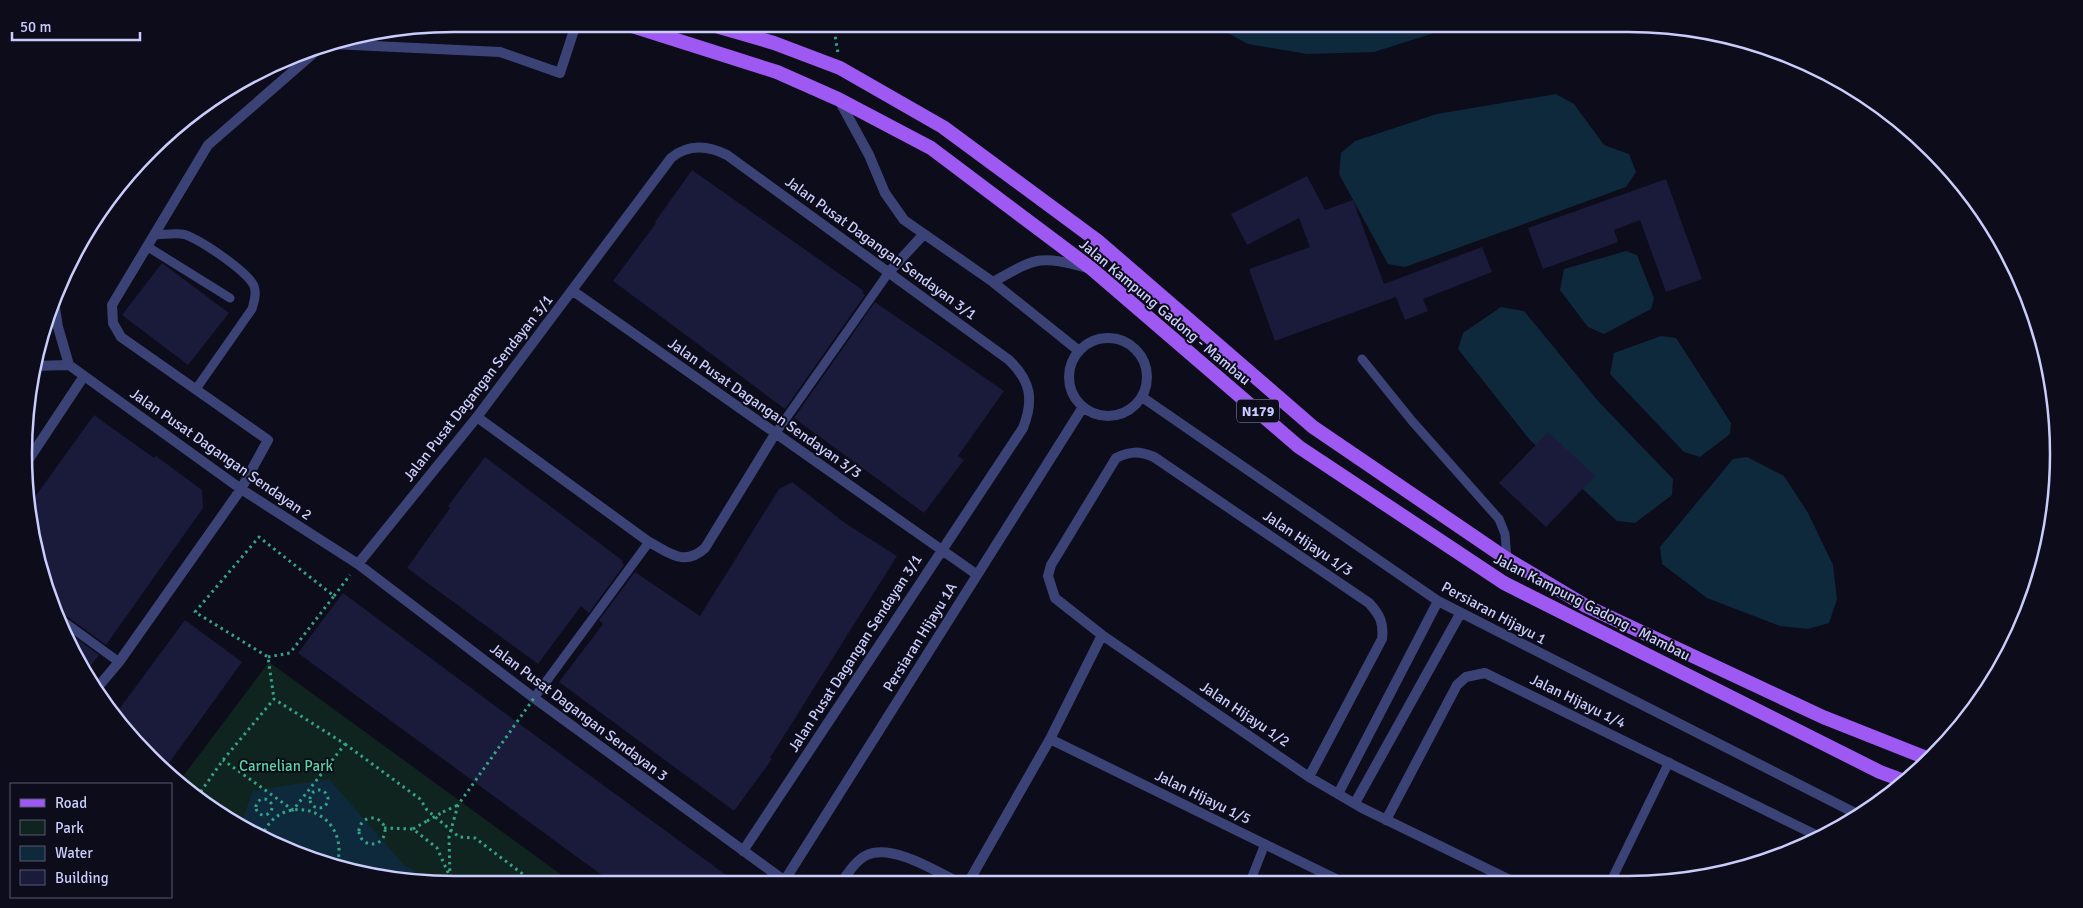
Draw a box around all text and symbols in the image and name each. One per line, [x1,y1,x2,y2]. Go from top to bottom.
scale bar [12,10,140,42]
text: 50 m [20,18,51,36]
street label: Jalan Pusat Dagangan Sendayan 3/1 [782,172,980,324]
street label: Jalan Kampung Gadong - Mambau [1076,235,1254,389]
street label: Jalan Pusat Dagangan Sendayan 3/1 [399,291,557,485]
street label: Jalan Pusat Dagangan Sendayan 3/3 [665,334,865,482]
street label: Jalan Pusat Dagangan Sendayan 2 [127,384,315,524]
road number: N179 [1237,400,1279,422]
street label: Jalan Hijayu 1/3 [1260,506,1356,580]
street label: Jalan Kampung Gadong - Mambau [1491,550,1693,664]
street label: Jalan Pusat Dagangan Sendayan 3/1 [784,551,926,755]
street label: Persiaran Hijayu 1 [1438,578,1550,648]
street label: Persiaran Hijayu 1A [879,579,961,695]
street label: Jalan Pusat Dagangan Sendayan 3 [487,639,671,785]
street label: Jalan Hijayu 1/4 [1527,670,1629,732]
street label: Jalan Hijayu 1/2 [1197,677,1293,751]
park label: Carnelian Park [239,757,334,775]
street label: Jalan Hijayu 1/5 [1152,766,1254,828]
legend [10,783,172,898]
text: Road [55,794,87,812]
text: Park [55,819,84,837]
text: Water [55,844,93,862]
text: Building [55,869,109,887]

